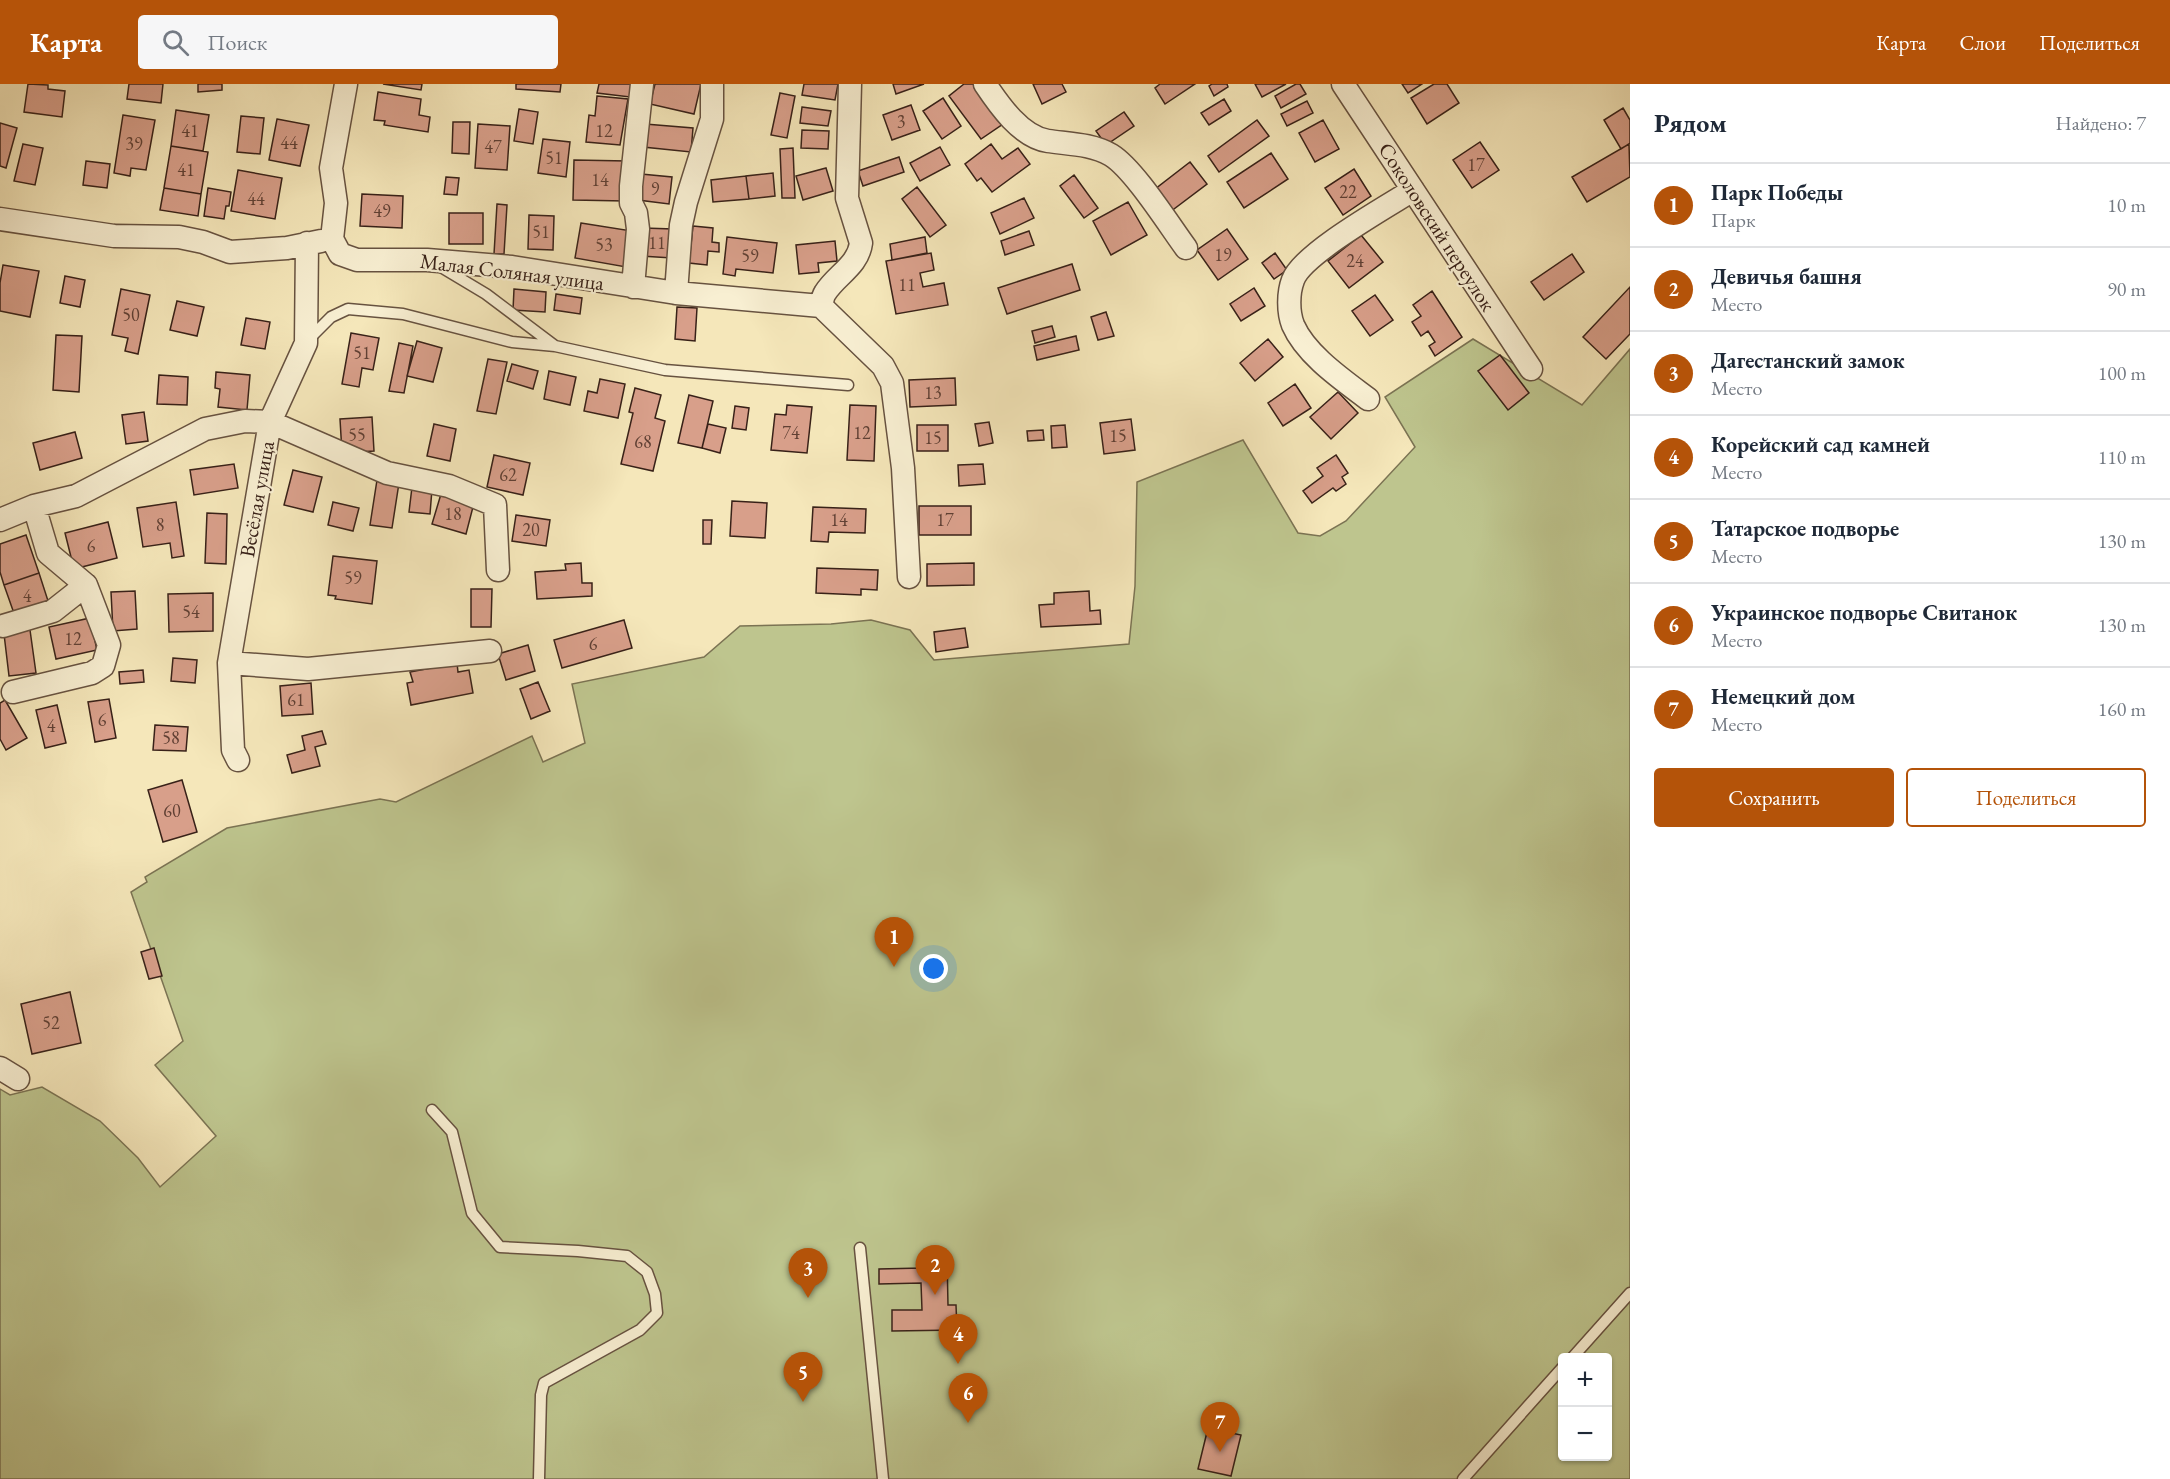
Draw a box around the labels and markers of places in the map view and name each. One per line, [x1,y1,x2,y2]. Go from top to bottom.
pin: 1 [874,918,914,967]
pin: 2 [916,1246,954,1295]
pin: 3 [788,1248,828,1298]
pin: 4 [938,1314,978,1364]
pin: 5 [784,1352,822,1402]
pin: 6 [948,1374,988,1423]
pin: 7 [1200,1402,1240,1452]

